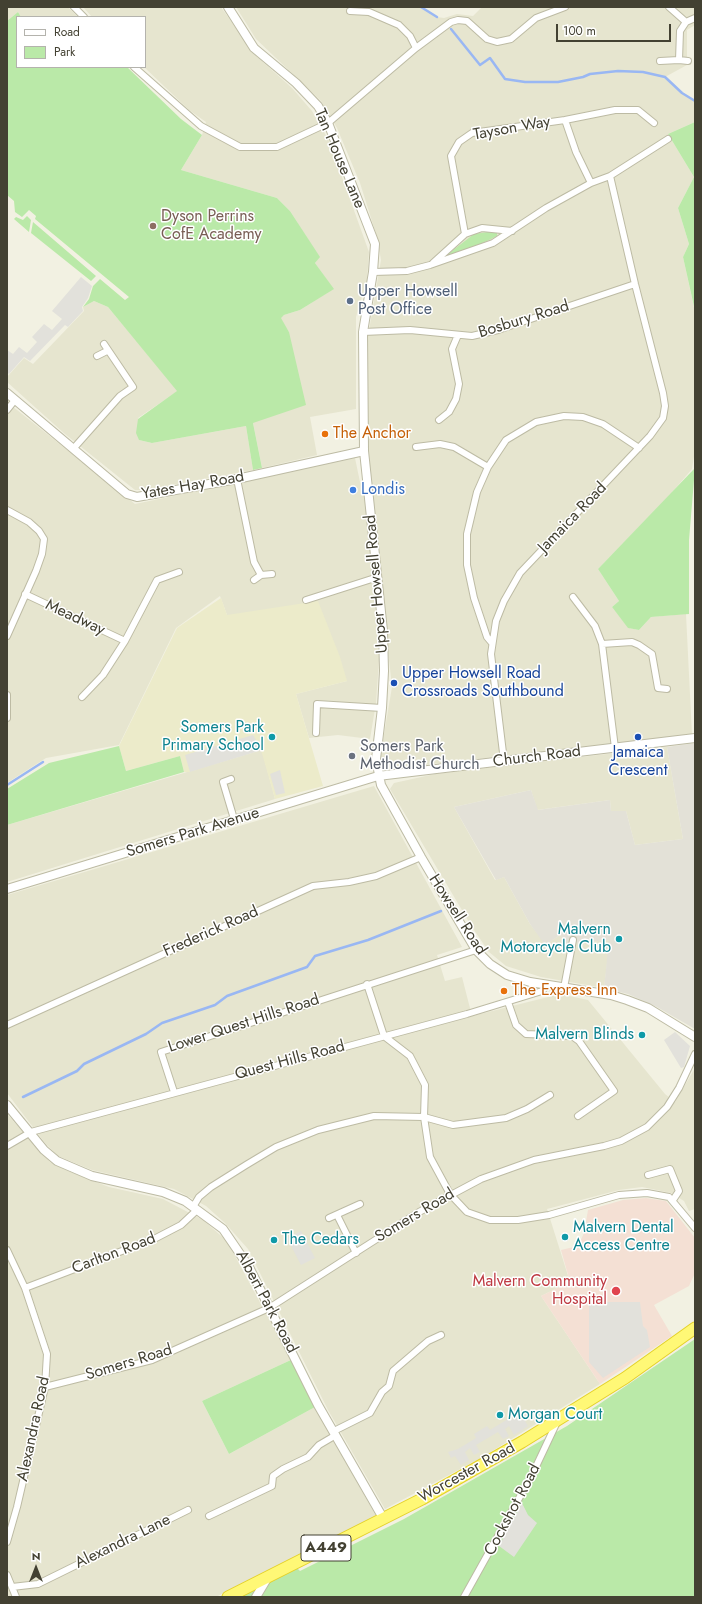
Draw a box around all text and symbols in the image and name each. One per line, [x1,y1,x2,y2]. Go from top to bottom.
legend [16,16,146,68]
scale bar [558,16,673,42]
text: 100 m [563,22,596,40]
text: Road [54,23,80,41]
text: Park [54,43,75,61]
street label: Tan House Lane [309,106,369,212]
street label: Tayson Way [472,113,552,145]
place label: Dyson Perrins CofE Academy [161,207,262,245]
marker: Dyson Perrins CofE Academy [148,221,158,231]
place label: Upper Howsell Post Office [358,282,458,320]
marker: Upper Howsell Post Office [345,296,355,306]
street label: Bosbury Road [476,297,572,343]
place label: The Anchor [333,424,411,444]
marker: The Anchor [320,429,330,439]
street label: Yates Hay Road [140,468,246,504]
street label: Jamaica Road [535,479,611,557]
place label: Londis [361,480,405,500]
marker: Londis [348,485,358,495]
street label: Upper Howsell Road [361,514,393,654]
street label: Meadway [42,596,108,640]
place label: Upper Howsell Road Crossroads Southbound [402,664,564,702]
marker: Upper Howsell Road Crossroads Southbound [389,678,399,688]
place label: Somers Park Primary School [162,718,264,756]
marker: Somers Park Primary School [267,732,277,742]
marker: Jamaica Crescent [633,732,643,742]
place label: Somers Park Methodist Church [360,737,480,775]
street label: Church Road [492,742,582,772]
place label: Jamaica Crescent [608,743,668,781]
marker: Somers Park Methodist Church [347,751,357,761]
street label: Somers Park Avenue [124,804,262,862]
street label: Howsell Road [424,871,490,959]
street label: Frederick Road [160,902,262,962]
place label: Malvern Motorcycle Club [501,920,611,958]
marker: Malvern Motorcycle Club [614,934,624,944]
place label: The Express Inn [512,981,617,1001]
marker: The Express Inn [499,986,509,996]
street label: Lower Quest Hills Road [166,990,322,1058]
place label: Malvern Blinds [535,1025,634,1045]
marker: Malvern Blinds [637,1030,647,1040]
street label: Quest Hills Road [233,1037,347,1085]
street label: Somers Road [372,1185,458,1247]
place label: Malvern Dental Access Centre [573,1218,674,1256]
street label: Carlton Road [69,1229,159,1279]
place label: The Cedars [282,1230,359,1250]
marker: Malvern Dental Access Centre [560,1232,570,1242]
marker: The Cedars [269,1235,279,1245]
street label: Albert Park Road [231,1247,301,1357]
place label: Malvern Community Hospital [472,1272,607,1310]
marker: Malvern Community Hospital [610,1285,622,1297]
street label: Somers Road [83,1341,175,1385]
street label: Alexandra Road [14,1375,54,1483]
place label: Morgan Court [508,1405,602,1425]
marker: Morgan Court [495,1410,505,1420]
street label: Worcester Road [415,1438,519,1508]
street label: Cockshot Road [481,1461,545,1559]
street label: Alexandra Lane [72,1511,174,1573]
road number: A449 [301,1535,351,1561]
north arrow [16,1548,56,1588]
text: N [32,1548,40,1564]

